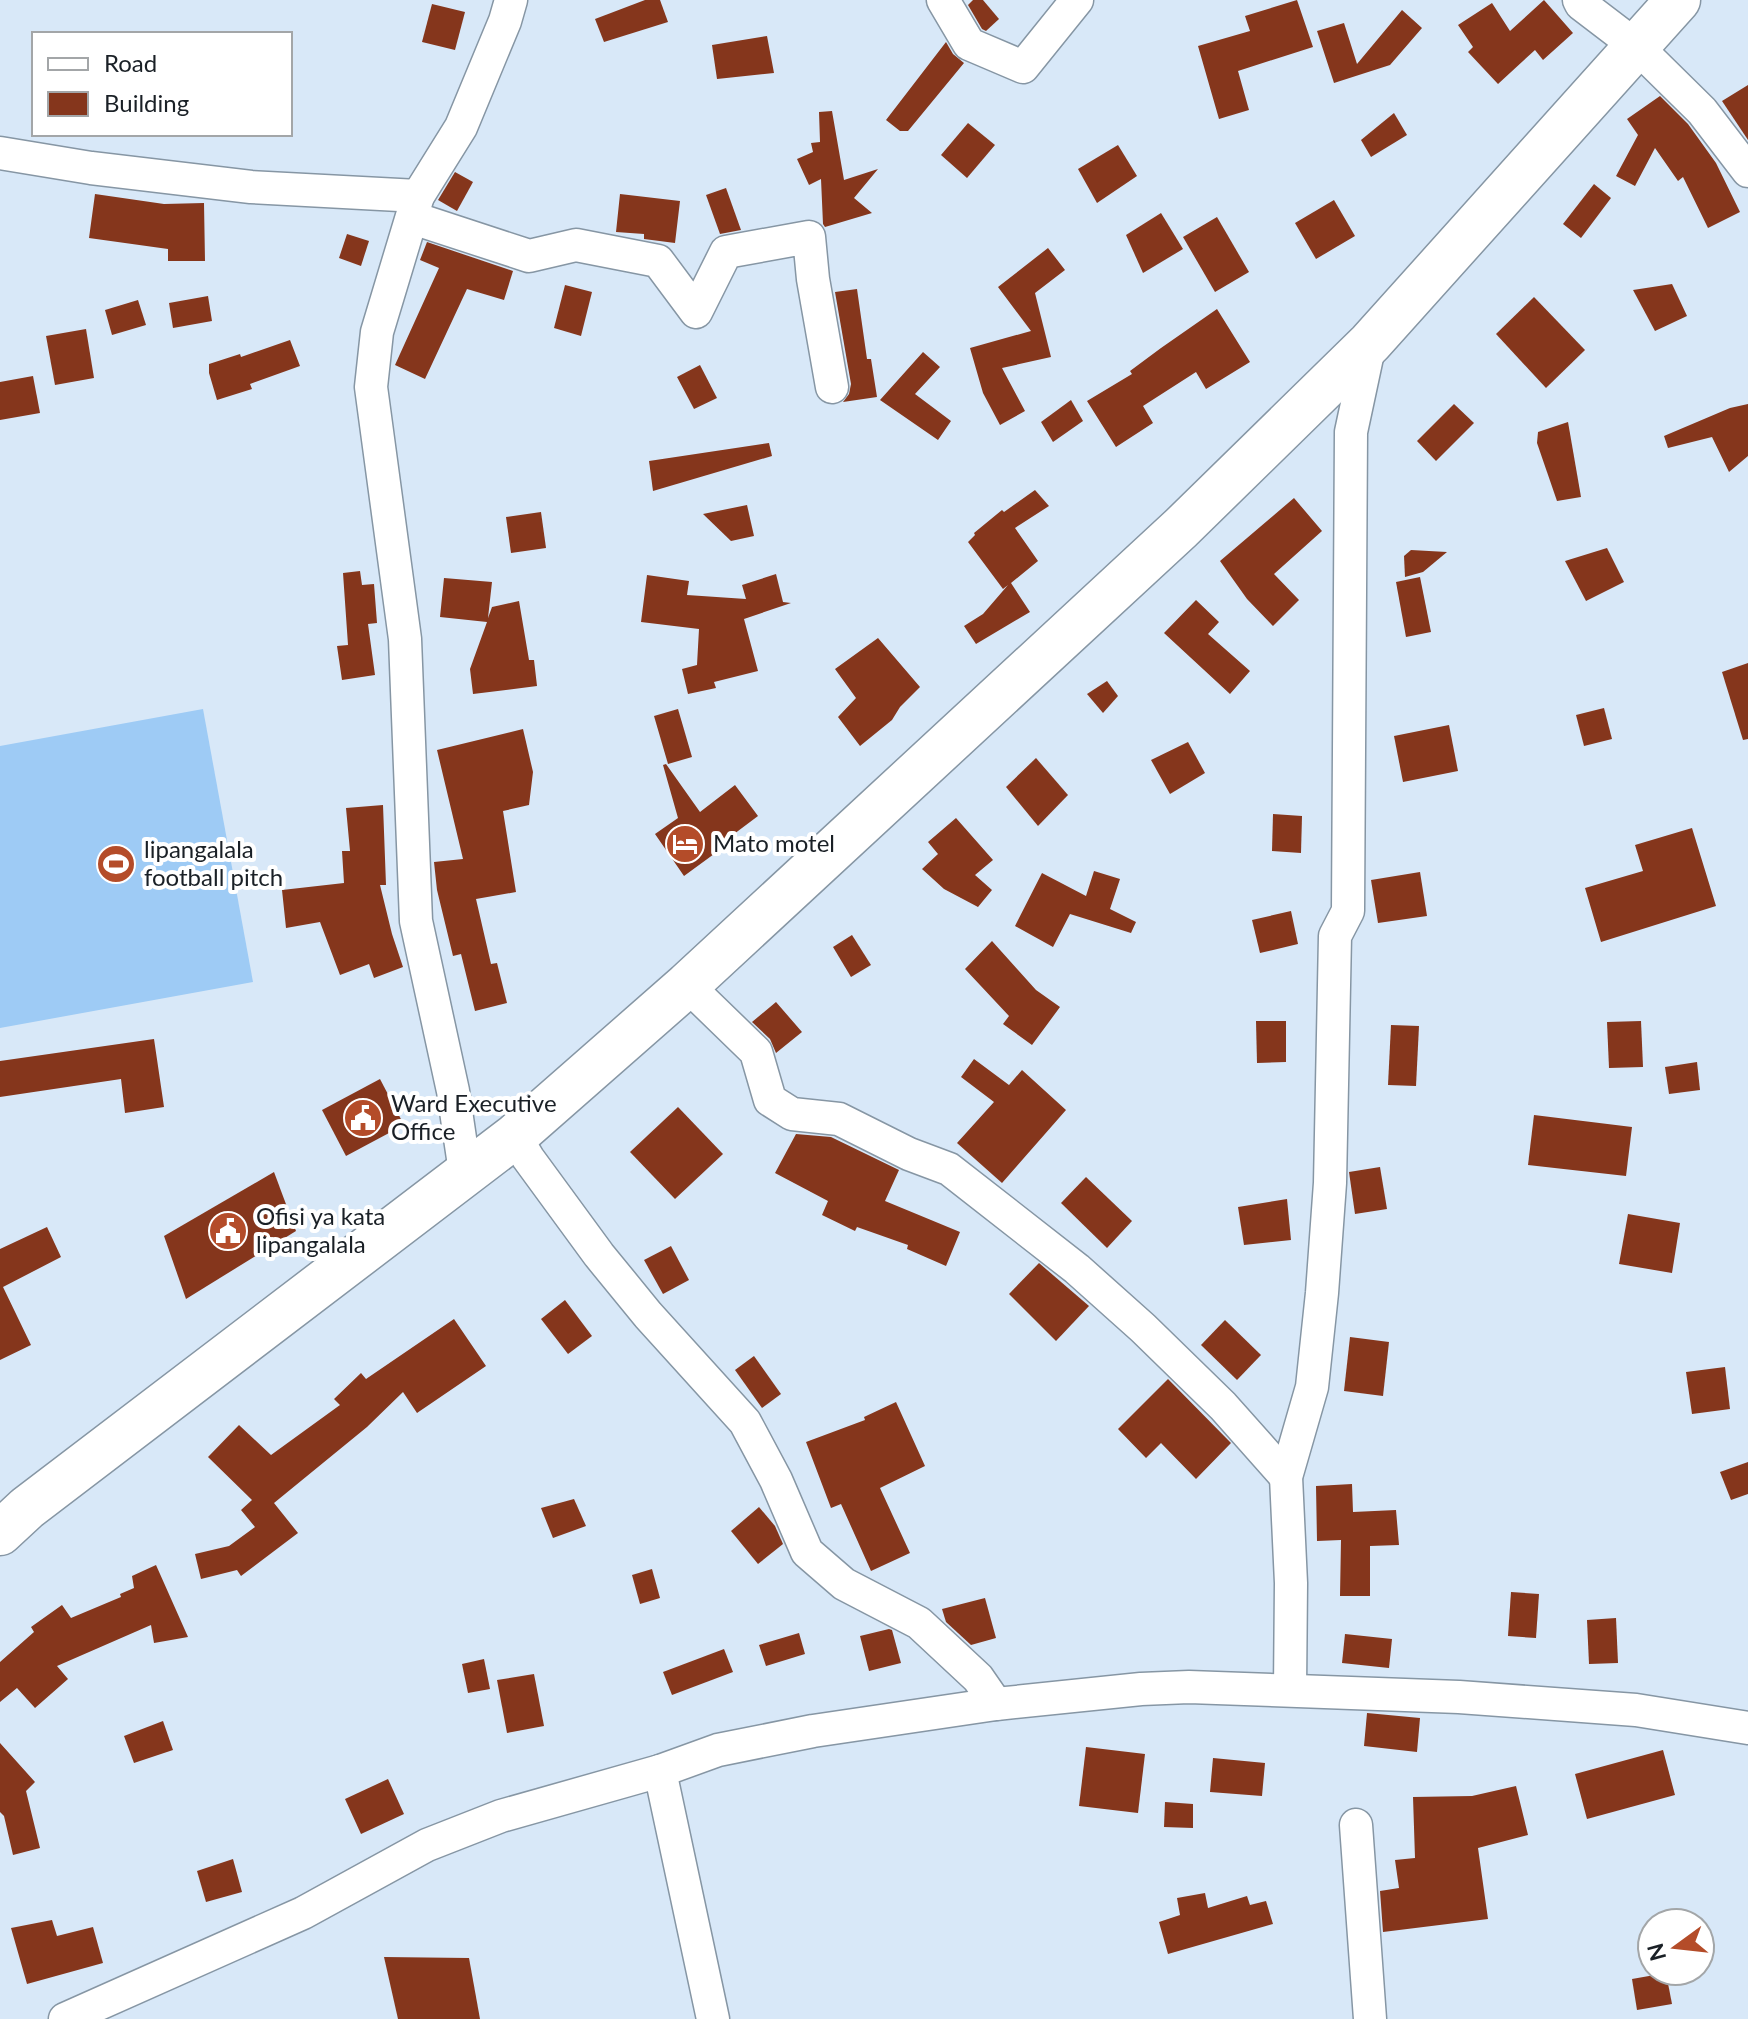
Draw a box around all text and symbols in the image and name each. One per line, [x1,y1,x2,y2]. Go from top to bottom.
legend [32,32,292,136]
text: Road [104,48,157,77]
text: Building [104,88,189,117]
hotel icon: Mato motel [664,823,706,865]
place label: Mato motel [713,828,835,857]
place label: lipangalala football pitch [144,834,283,891]
sports icon: lipangalala football pitch [95,843,137,885]
place label: Ward Executive Office [391,1088,557,1145]
public building icon: Ward Executive Office [342,1097,384,1139]
place label: Ofisi ya kata lipangalala [256,1201,385,1258]
public building icon: Ofisi ya kata lipangalala [207,1210,249,1252]
north arrow [1636,1907,1716,1987]
text: N [1641,1941,1671,1964]

